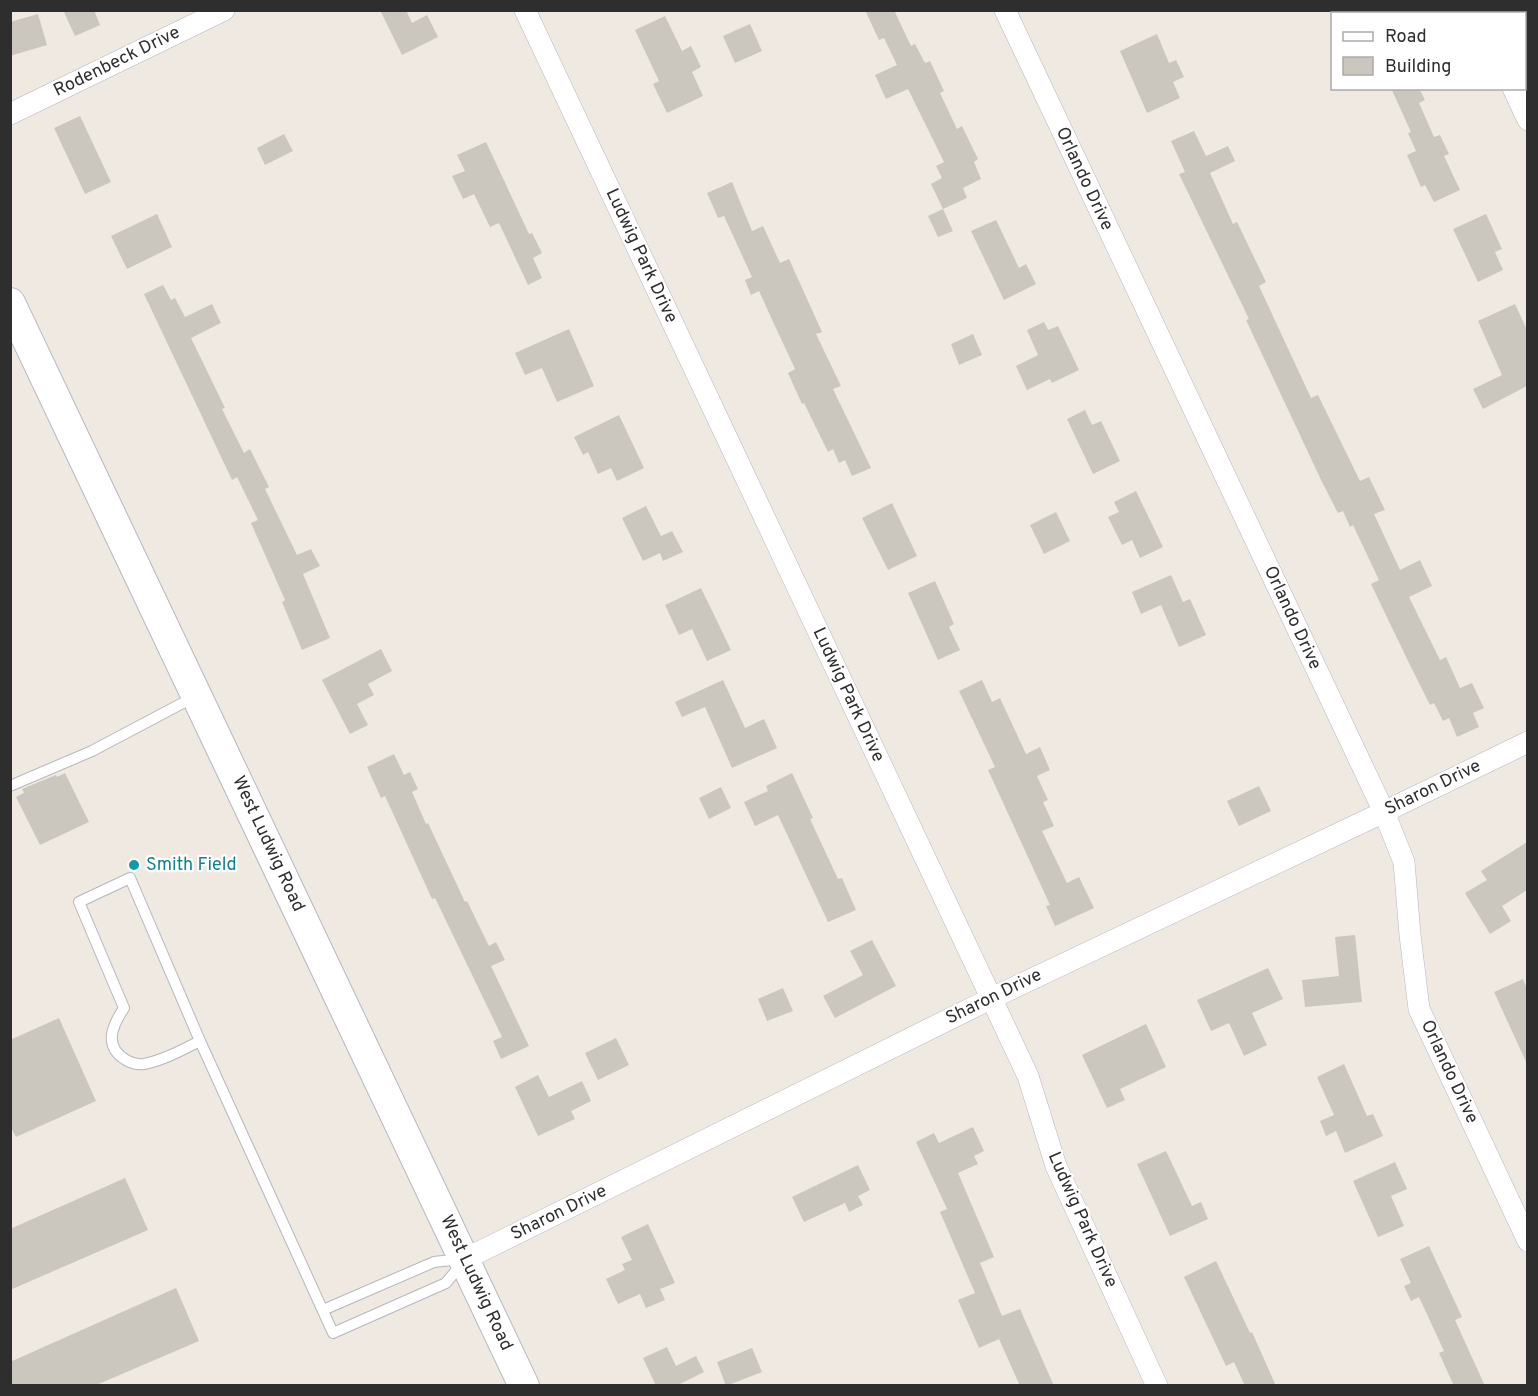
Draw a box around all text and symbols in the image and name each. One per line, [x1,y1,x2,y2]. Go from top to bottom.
legend [1331,12,1526,90]
street label: Rodenbeck Drive [50,21,184,103]
text: Road [1385,26,1427,49]
text: Building [1385,56,1451,79]
street label: Orlando Drive [1050,123,1118,235]
street label: Ludwig Park Drive [600,185,682,327]
street label: Orlando Drive [1258,562,1326,674]
street label: Ludwig Park Drive [807,624,889,766]
street label: Sharon Drive [1381,755,1485,821]
street label: West Ludwig Road [226,772,310,916]
place label: Smith Field [146,854,237,877]
marker: Smith Field [127,858,141,872]
street label: Sharon Drive [942,964,1046,1030]
street label: Orlando Drive [1415,1016,1483,1128]
street label: Ludwig Park Drive [1042,1149,1122,1291]
street label: Sharon Drive [507,1180,611,1246]
street label: West Ludwig Road [434,1211,518,1355]

